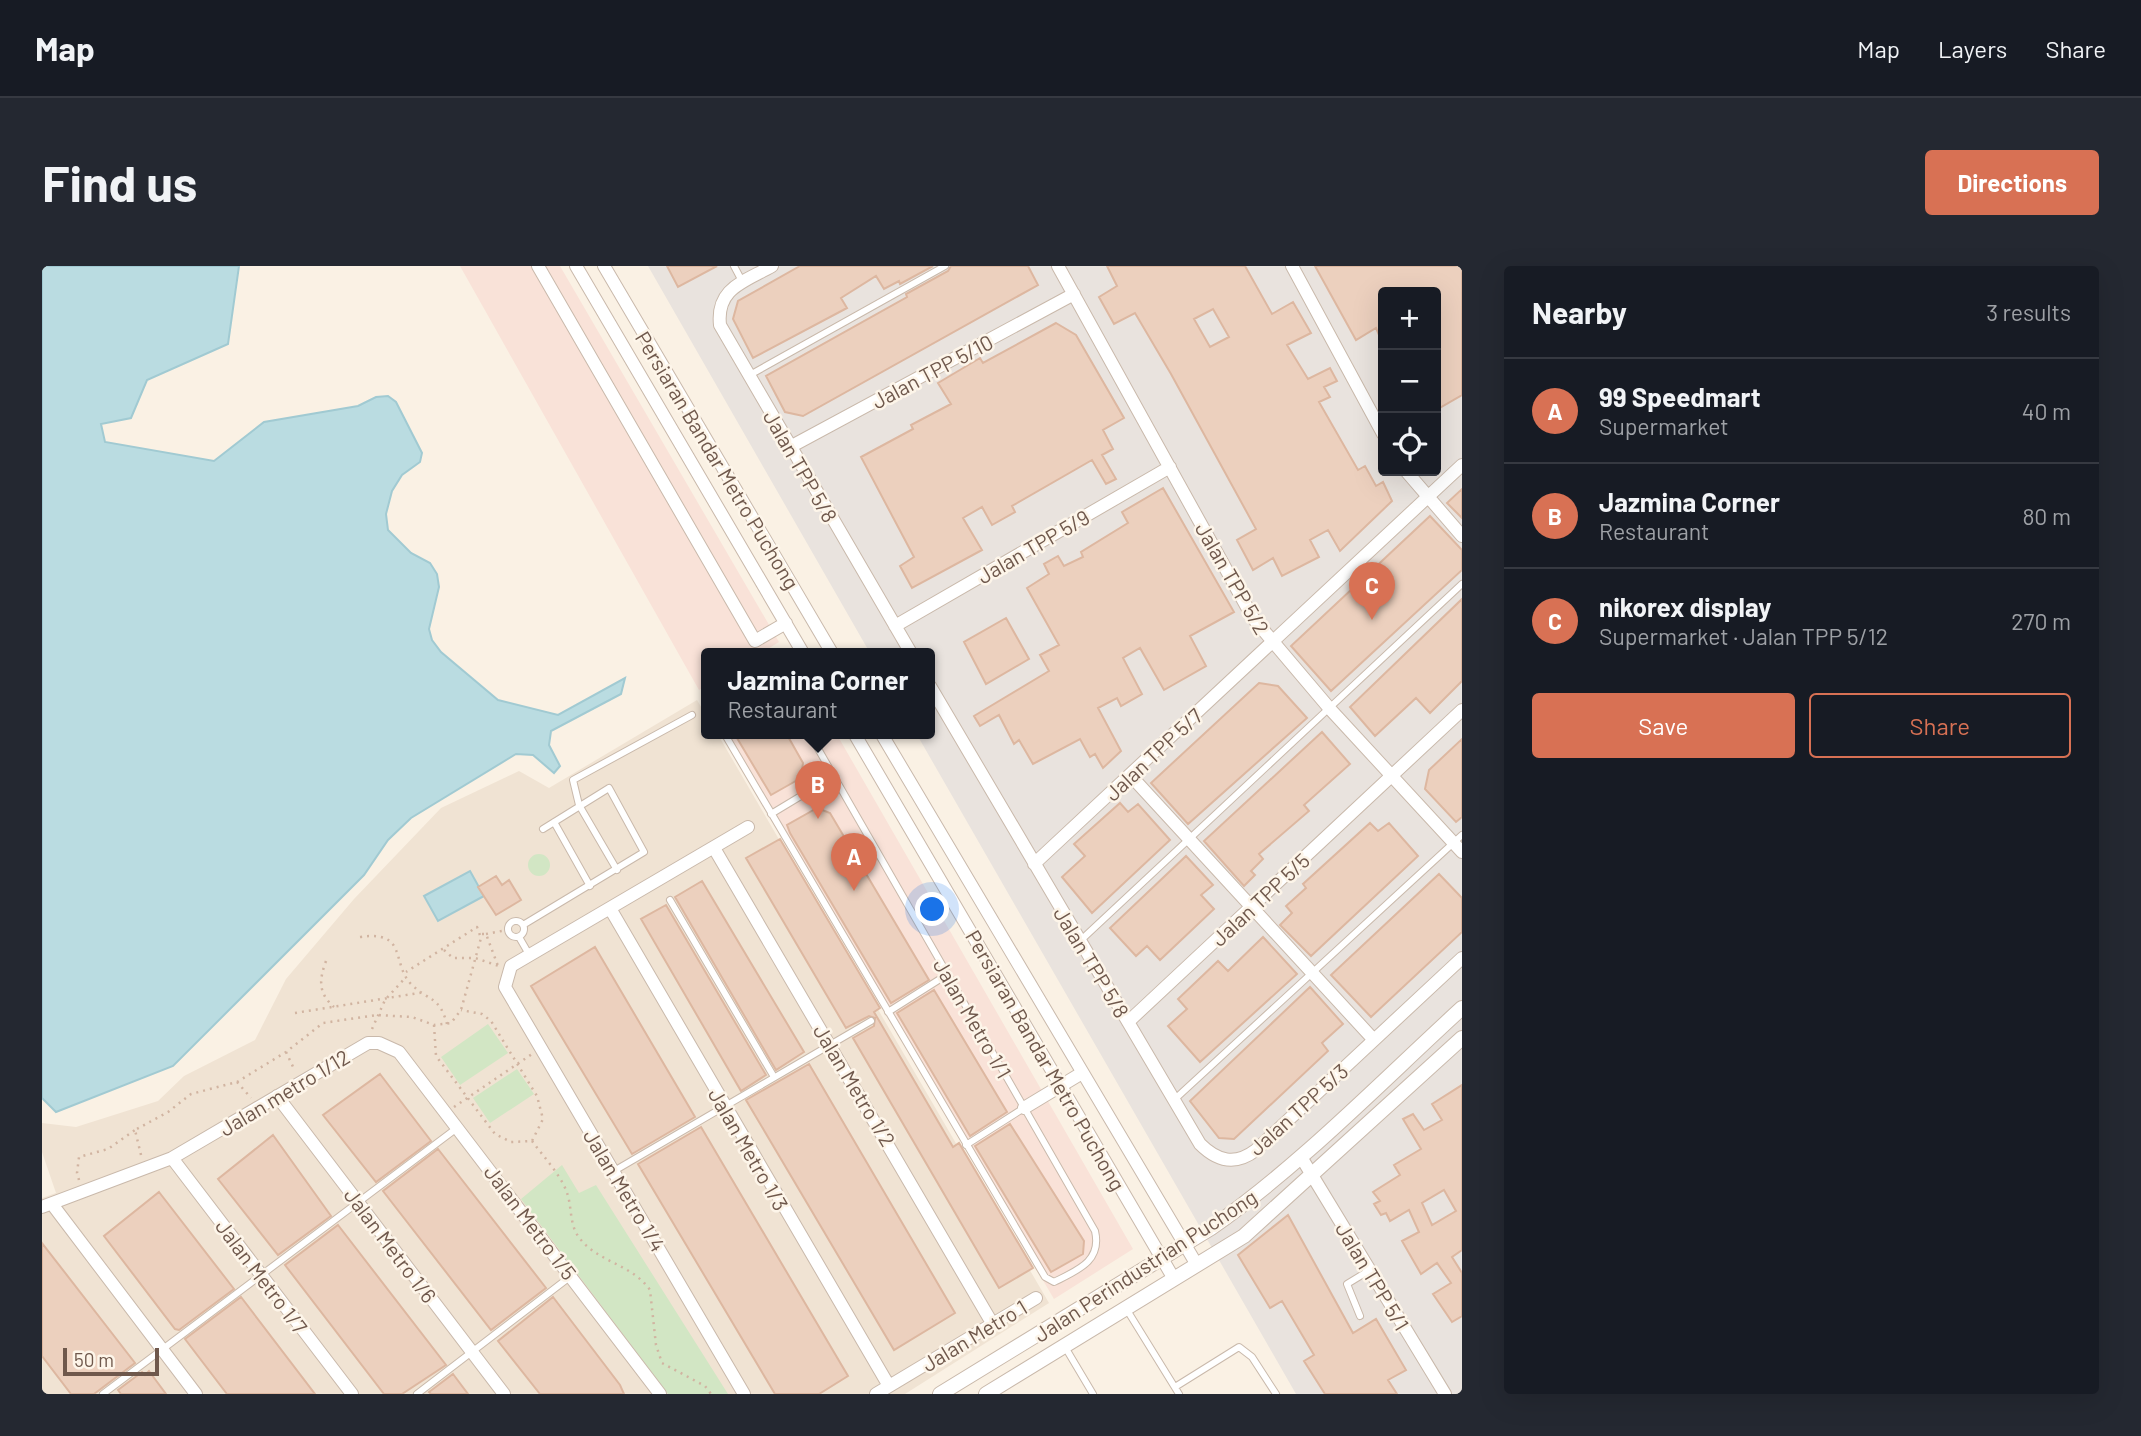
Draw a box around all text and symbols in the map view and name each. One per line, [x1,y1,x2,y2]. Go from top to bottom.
text: Map [35,28,95,68]
text: Map [1857,34,1900,63]
text: Layers [1938,34,2007,63]
text: Share [2045,34,2106,63]
button: Directions [1925,150,2099,215]
text: Find us [42,153,197,212]
map controls [1378,287,1441,476]
button: + [1378,287,1441,350]
text: Nearby [1532,294,1627,330]
text: 3 results [1986,298,2071,326]
street label: Persiaran Bandar Metro Puchong [631,326,805,594]
street label: Jalan TPP 5/10 [867,329,997,413]
button: − [1378,350,1441,413]
text: 99 Speedmart [1599,381,1761,412]
text: A [1547,397,1563,425]
text: 40 m [2022,397,2071,425]
street label: Jalan TPP 5/8 [759,406,843,526]
text: Supermarket [1599,412,1729,440]
button: locate [1378,413,1441,476]
text: Jazmina Corner [1599,486,1780,517]
text: B [1548,502,1562,530]
text: 80 m [2022,502,2071,530]
street label: Jalan TPP 5/9 [973,504,1093,588]
street label: Jalan TPP 5/2 [1191,517,1275,639]
text: Restaurant [1599,517,1709,545]
pin: C [1349,562,1395,620]
text: nikorex display [1599,591,1771,622]
text: C [1548,607,1562,635]
text: 270 m [2011,607,2071,635]
text: Supermarket · Jalan TPP 5/12 [1599,622,1888,650]
popup [701,648,935,739]
text: Jazmina Corner [728,664,908,695]
button: Save [1532,693,1795,758]
button: Share [1809,693,2071,758]
text: Restaurant [728,695,838,723]
street label: Jalan TPP 5/7 [1099,703,1207,805]
pin: B [795,761,841,819]
pin: A [831,833,877,891]
street label: Jalan TPP 5/5 [1206,847,1314,951]
your location [915,892,949,926]
street label: Jalan TPP 5/8 [1049,902,1135,1022]
street label: Persiaran Bandar Metro Puchong [961,925,1131,1195]
street label: Jalan Metro 1/1 [929,954,1017,1082]
street label: Jalan Metro 1/2 [809,1019,901,1151]
street label: Jalan metro 1/12 [214,1043,354,1141]
street label: Jalan TPP 5/3 [1243,1058,1353,1160]
street label: Jalan Metro 1/3 [704,1083,794,1215]
street label: Jalan Metro 1/4 [579,1124,671,1256]
street label: Jalan Metro 1/5 [480,1160,582,1284]
street label: Jalan Metro 1/6 [340,1183,442,1307]
street label: Jalan Perindustrian Puchong [1029,1183,1261,1347]
street label: Jalan Metro 1/7 [211,1214,313,1338]
street label: Jalan TPP 5/1 [1331,1217,1415,1335]
street label: Jalan Metro 1 [917,1294,1031,1376]
scale bar [63,1345,159,1377]
text: 50 m [74,1348,114,1371]

